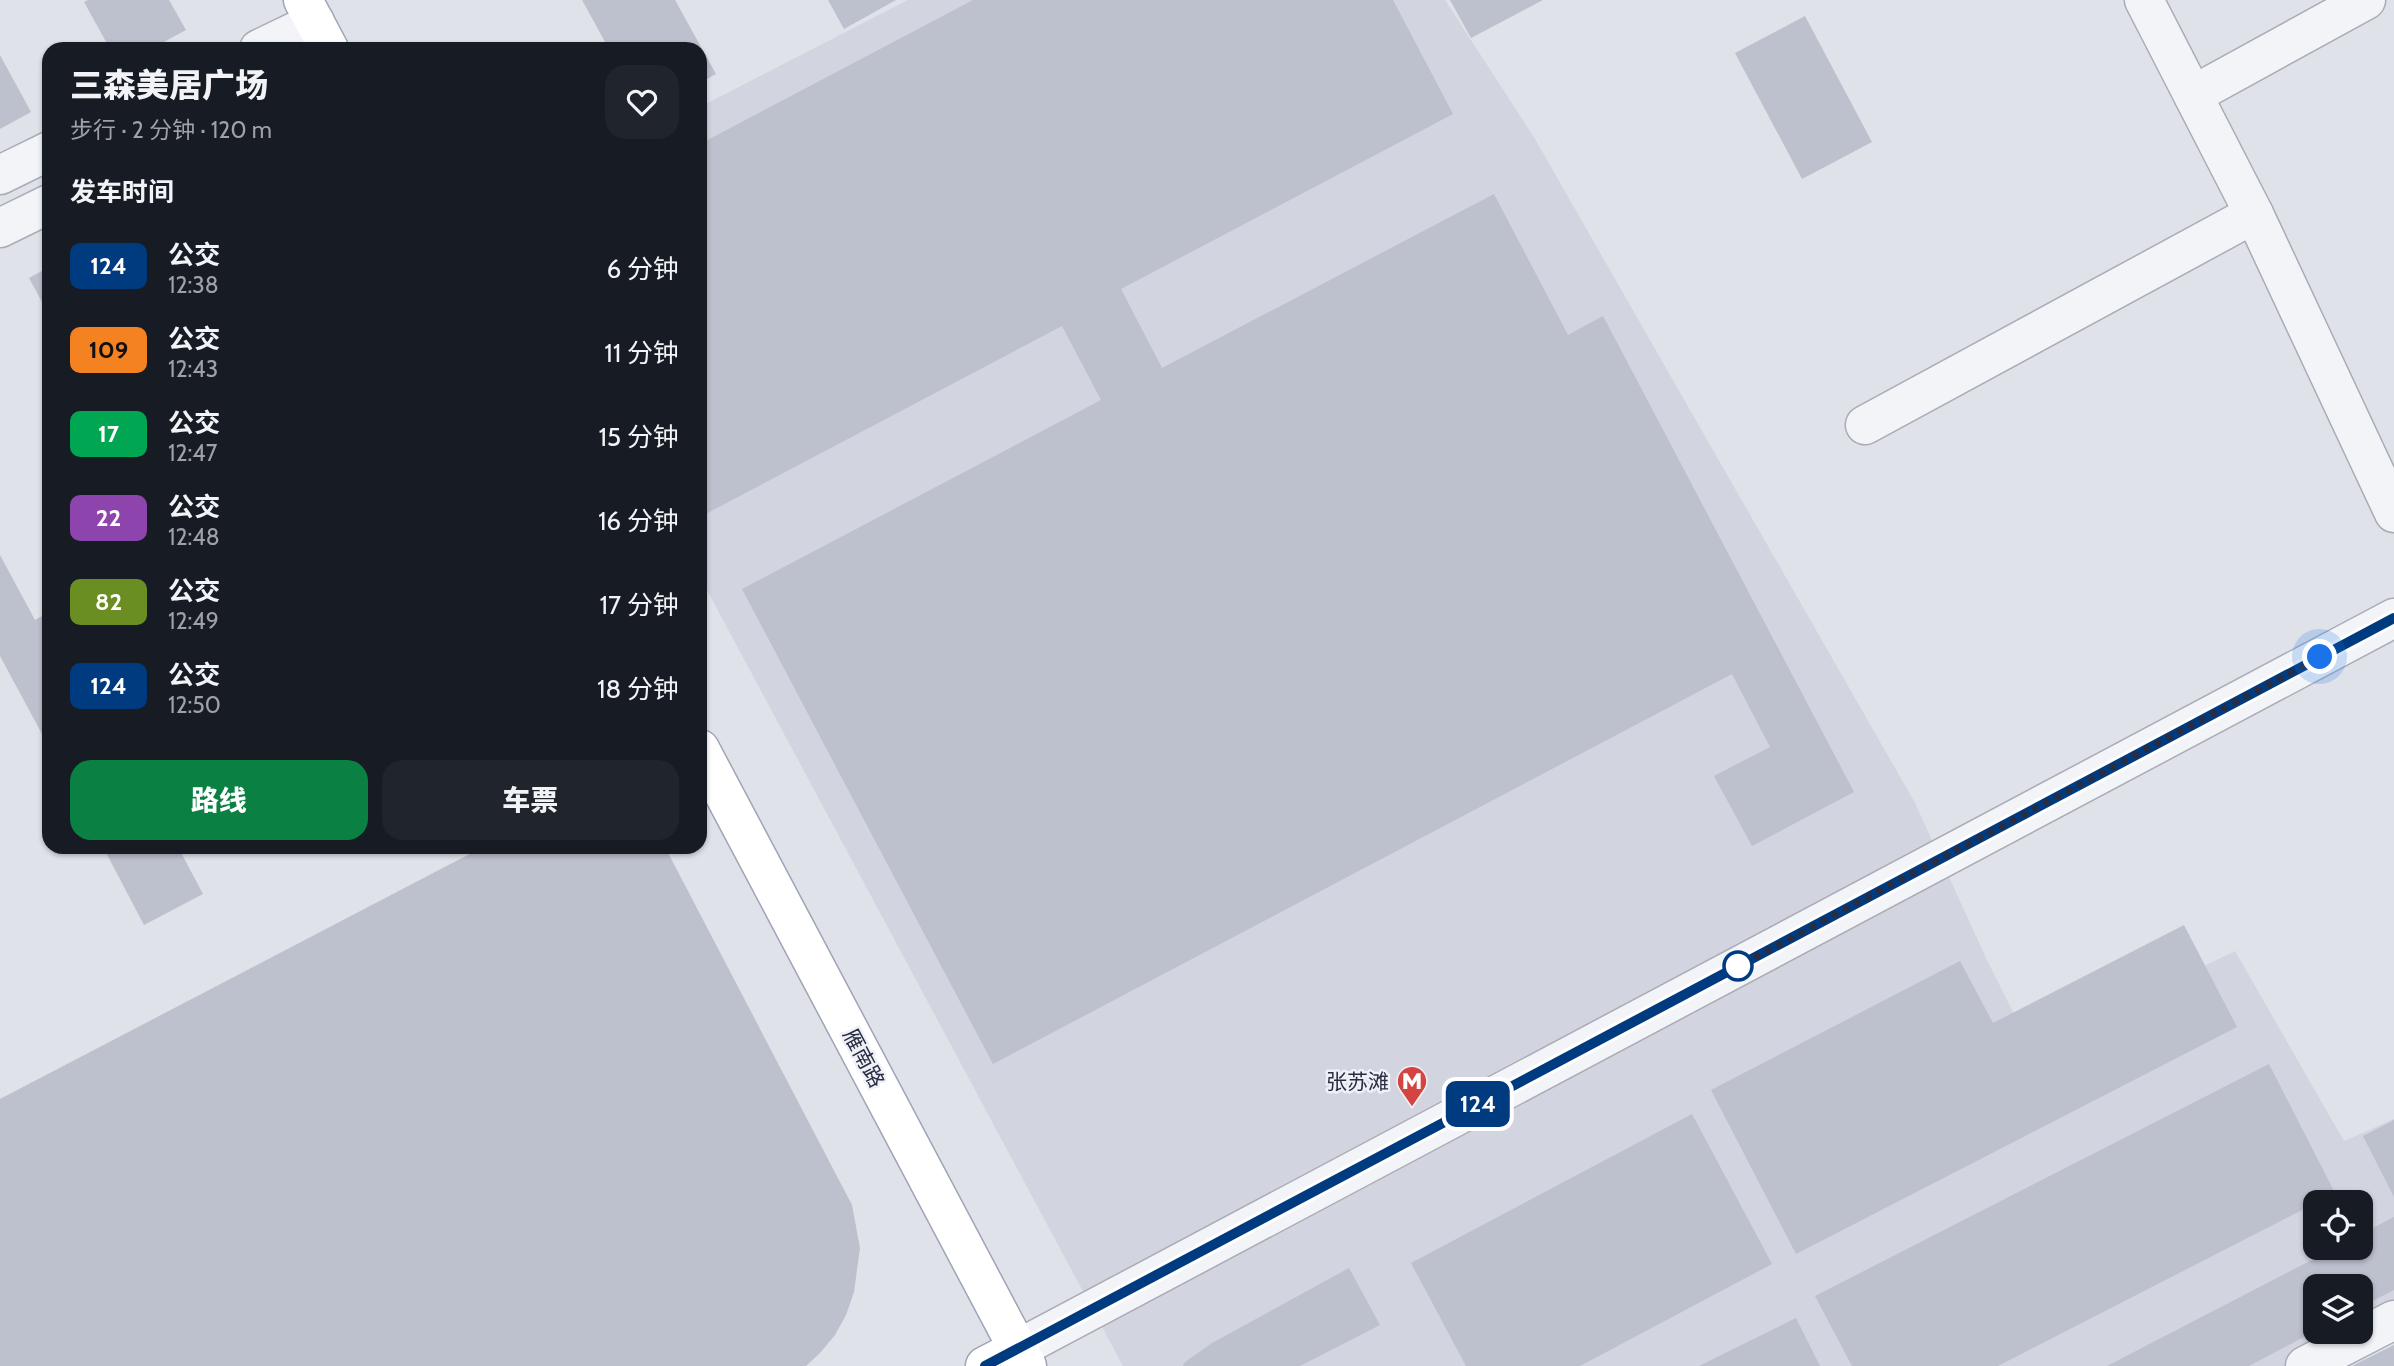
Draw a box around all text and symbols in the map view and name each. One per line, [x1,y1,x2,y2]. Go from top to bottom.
text: 三森美居广场 [70,65,268,105]
button: heart [605,65,679,139]
text: 步行 · 2 分钟 · 120 m [70,116,272,144]
text: 发车时间 [70,176,174,208]
text: 公交 [168,239,220,271]
text: 124 [90,251,127,280]
text: 6 分钟 [606,253,679,285]
text: 12:38 [168,271,219,299]
text: 公交 [168,323,220,355]
text: 109 [89,335,128,364]
text: 11 分钟 [604,337,679,369]
text: 12:43 [168,355,218,383]
text: 公交 [168,407,220,439]
text: 17 [98,419,119,448]
text: 15 分钟 [599,421,679,453]
text: 12:47 [168,439,217,467]
text: 公交 [168,491,220,523]
text: 22 [96,503,121,532]
text: 16 分钟 [598,505,679,537]
text: 12:48 [168,523,220,551]
text: 公交 [168,575,220,607]
text: 82 [95,587,122,616]
text: 17 分钟 [600,589,679,621]
text: 12:49 [168,607,219,635]
your location [2302,639,2337,674]
text: 公交 [168,659,220,691]
text: 124 [90,671,127,700]
text: 18 分钟 [597,673,679,705]
text: 12:50 [168,691,221,719]
button: 路线 [70,760,368,840]
button: 车票 [382,760,679,840]
unlabelled marker [1723,951,1753,981]
street label: 雁南路 [838,1024,890,1092]
metro station icon: 张苏滩 [1395,1064,1429,1108]
place label: 张苏滩 [1326,1069,1389,1094]
line badge: 124 [1438,1081,1518,1127]
text: 124 [1460,1089,1496,1118]
map controls [2303,1190,2373,1344]
button: locate [2303,1190,2373,1260]
button: layers [2303,1274,2373,1344]

